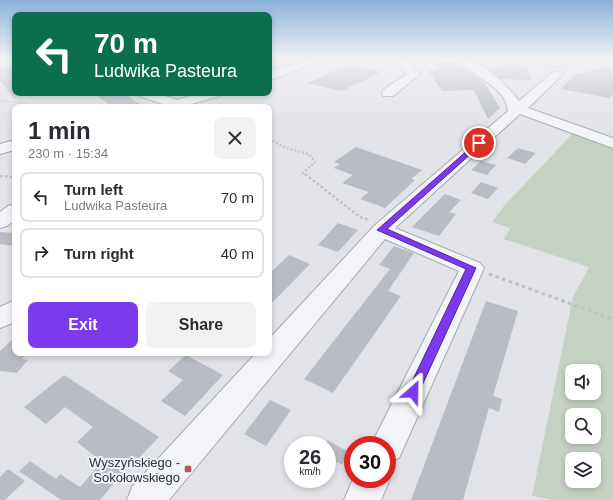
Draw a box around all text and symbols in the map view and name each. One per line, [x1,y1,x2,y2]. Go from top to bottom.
icon: left [28,28,80,80]
text: 70 m [94,28,158,59]
text: Ludwika Pasteura [94,61,237,81]
text: 1 min [28,117,91,144]
button: close [214,117,256,159]
pin [462,126,496,160]
icon: arrive [468,132,490,154]
text: 230 m · 15:34 [28,146,108,161]
text: Turn left [64,181,123,198]
icon: left [30,186,52,208]
text: 70 m [221,189,254,206]
text: Ludwika Pasteura [64,198,167,213]
icon: right [30,242,52,264]
text: Turn right [64,245,134,262]
text: 40 m [221,245,254,262]
button: Exit [28,302,138,348]
button: Share [146,302,256,348]
map controls [565,364,601,488]
button: sound [565,364,601,400]
position arrow [392,371,434,413]
button: search [565,408,601,444]
speed limit sign: 30 [344,436,396,488]
text: 26 [299,446,321,468]
button: layers [565,452,601,488]
place label: Wyszyńskiego - Sokołowskiego [89,455,180,485]
marker: Wyszyńskiego - Sokołowskiego [183,464,193,474]
text: km/h [299,466,321,477]

